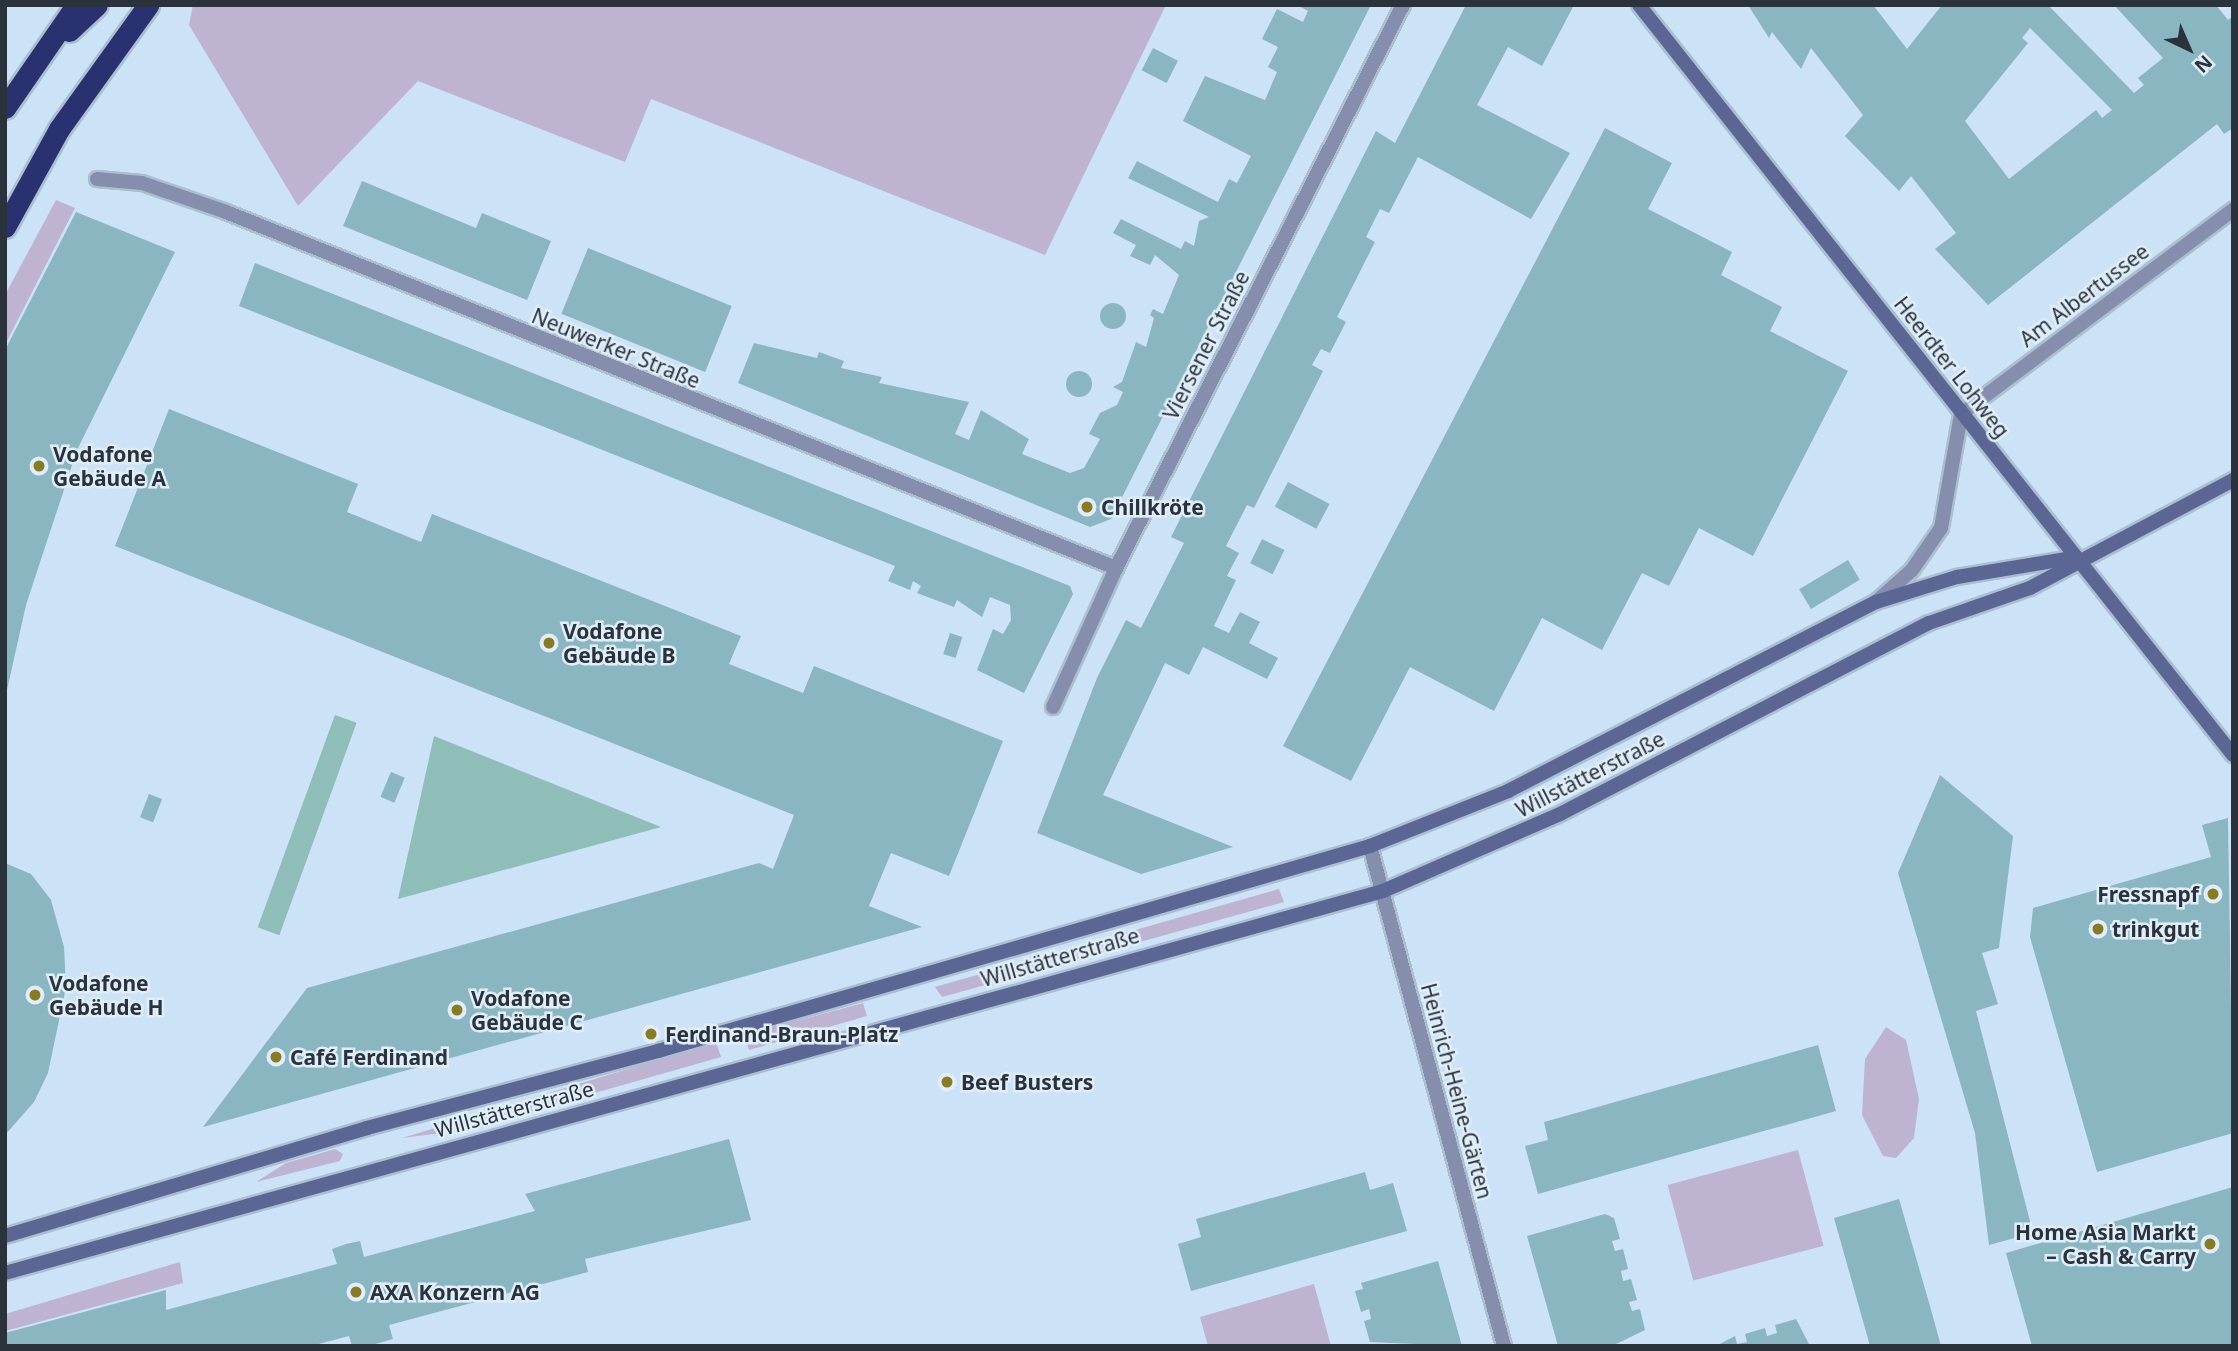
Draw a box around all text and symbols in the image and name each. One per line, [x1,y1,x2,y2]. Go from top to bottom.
north arrow [2154,14,2224,84]
text: N [2189,49,2218,79]
street label: Am Albertussee [2014,238,2154,352]
street label: Viersener Straße [1158,266,1254,424]
street label: Heerdter Lohweg [1889,292,2015,442]
street label: Neuwerker Straße [528,303,704,393]
place label: Vodafone Gebäude A [53,441,166,491]
marker: Vodafone Gebäude A [31,458,47,474]
place label: Chillkröte [1101,494,1204,520]
marker: Chillkröte [1079,499,1095,515]
place label: Vodafone Gebäude B [563,618,675,668]
marker: Vodafone Gebäude B [541,635,557,651]
street label: Willstätterstraße [1511,726,1669,822]
place label: Fressnapf [2097,881,2199,907]
marker: Fressnapf [2205,886,2221,902]
place label: trinkgut [2112,916,2199,942]
marker: trinkgut [2090,921,2106,937]
street label: Willstätterstraße [978,922,1142,992]
place label: Vodafone Gebäude H [49,970,164,1020]
street label: Heinrich-Heine-Gärten [1416,980,1498,1202]
place label: Vodafone Gebäude C [471,985,583,1035]
marker: Vodafone Gebäude H [27,987,43,1003]
marker: Vodafone Gebäude C [449,1002,465,1018]
place label: Ferdinand-Braun-Platz [665,1021,898,1047]
marker: Ferdinand-Braun-Platz [643,1026,659,1042]
place label: Café Ferdinand [290,1044,448,1070]
marker: Café Ferdinand [268,1049,284,1065]
place label: Beef Busters [961,1069,1093,1095]
marker: Beef Busters [939,1074,955,1090]
street label: Willstätterstraße [432,1076,596,1142]
place label: Home Asia Markt – Cash & Carry [2015,1219,2196,1269]
marker: Home Asia Markt – Cash & Carry [2202,1236,2218,1252]
place label: AXA Konzern AG [370,1279,540,1305]
marker: AXA Konzern AG [348,1284,364,1300]

